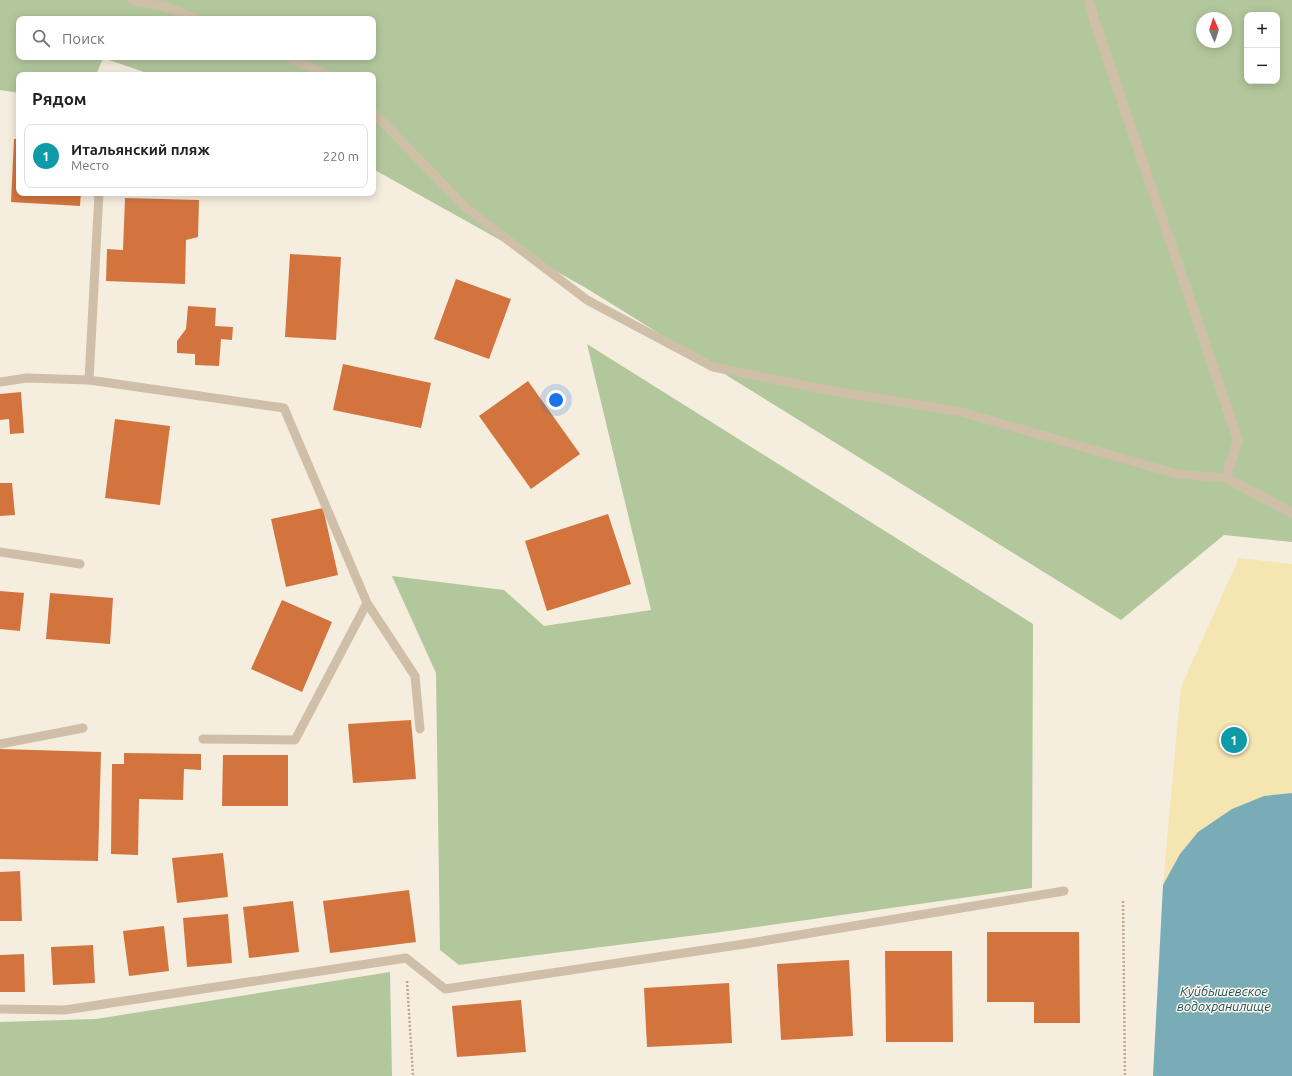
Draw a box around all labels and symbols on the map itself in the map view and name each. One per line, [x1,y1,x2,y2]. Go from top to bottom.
north arrow [1196,12,1232,48]
your location [546,390,566,410]
pin: 1 [1221,725,1247,755]
water label: Куйбышевское водохранилище [1177,984,1271,1013]

